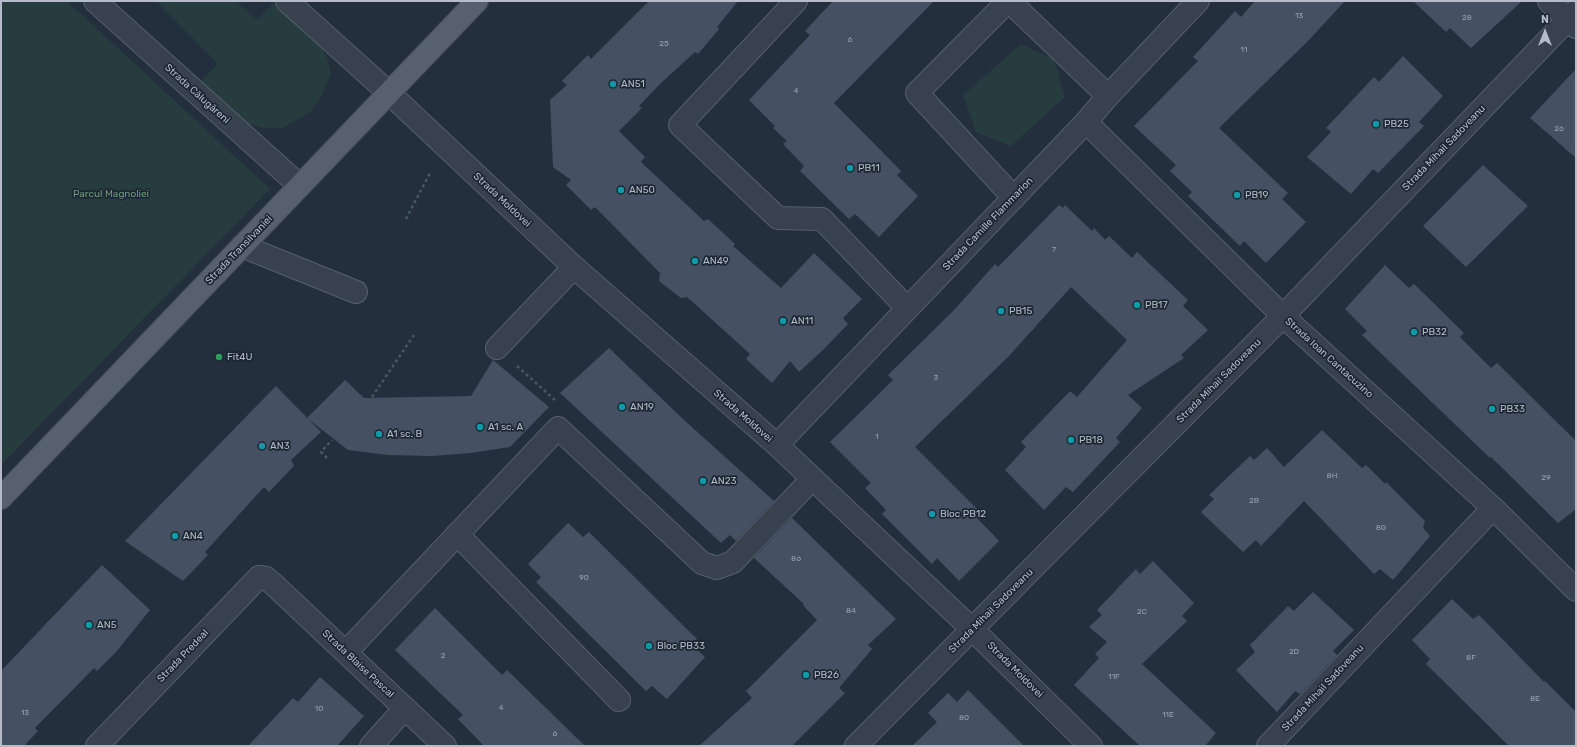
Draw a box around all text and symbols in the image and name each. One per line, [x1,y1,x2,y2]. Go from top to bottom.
house number: 13 [1295,11,1303,21]
north arrow [1525,12,1565,52]
house number: 28 [1462,13,1472,23]
text: N [1541,13,1549,26]
house number: 6 [848,35,852,45]
house number: 25 [659,39,669,49]
house number: 11 [1241,45,1247,55]
street label: Strada Călugăreni [162,62,232,126]
place label: AN51 [621,78,645,90]
marker: AN51 [608,79,618,89]
house number: 4 [794,86,798,96]
street label: Strada Mihail Sadoveanu [1400,103,1488,193]
place label: PB25 [1384,118,1409,130]
marker: PB25 [1371,119,1381,129]
house number: 26 [1554,124,1564,134]
place label: PB11 [858,162,880,174]
marker: PB11 [845,163,855,173]
street label: Strada Moldovei [471,170,533,230]
street label: Strada Camille Flammarion [940,175,1036,273]
place label: AN50 [629,184,655,196]
marker: AN50 [616,185,626,195]
park label: Parcul Magnoliei [73,188,149,200]
place label: PB19 [1245,189,1268,201]
marker: PB19 [1232,190,1242,200]
street label: Strada Transilvaniei [203,213,275,287]
house number: 7 [1052,245,1056,255]
place label: AN49 [703,255,729,267]
marker: AN49 [690,256,700,266]
place label: PB17 [1145,299,1168,311]
marker: PB17 [1132,300,1142,310]
place label: PB15 [1009,305,1032,317]
marker: PB15 [996,306,1006,316]
place label: AN11 [791,315,813,327]
street label: Strada Ioan Cantacuzino [1283,315,1375,401]
marker: AN11 [778,316,788,326]
place label: PB32 [1422,326,1447,338]
marker: PB32 [1409,327,1419,337]
street label: Strada Mihail Sadoveanu [1174,336,1264,426]
place label: Fit4U [227,351,252,363]
marker: Fit4U [214,352,224,362]
house number: 3 [934,373,938,383]
street label: Strada Moldovei [711,387,775,445]
place label: AN19 [630,401,654,413]
marker: AN19 [617,402,627,412]
place label: PB33 [1500,403,1525,415]
marker: PB33 [1487,404,1497,414]
place label: A1 sc. A [488,421,523,433]
marker: A1 sc. A [475,422,485,432]
place label: A1 sc. B [387,428,422,440]
marker: A1 sc. B [374,429,384,439]
house number: 1 [875,432,879,442]
place label: PB18 [1079,434,1103,446]
marker: PB18 [1066,435,1076,445]
place label: AN3 [270,440,290,452]
marker: AN3 [257,441,267,451]
house number: 8H [1327,471,1337,481]
house number: 29 [1541,473,1551,483]
place label: AN23 [711,475,737,487]
marker: AN23 [698,476,708,486]
house number: 2B [1249,496,1259,506]
place label: Bloc PB12 [940,508,986,520]
marker: Bloc PB12 [927,509,937,519]
house number: 8G [1376,523,1386,533]
place label: AN4 [183,530,203,542]
marker: AN4 [170,531,180,541]
house number: 86 [791,554,801,564]
street label: Strada Mihail Sadoveanu [946,566,1036,656]
house number: 90 [579,573,589,583]
house number: 84 [846,606,856,616]
house number: 2C [1137,607,1147,617]
place label: AN5 [97,619,117,631]
marker: AN5 [84,620,94,630]
street label: Strada Predeal [155,627,211,685]
street label: Strada Blaise Pascal [320,628,396,700]
street label: Strada Moldovei [984,639,1046,701]
place label: Bloc PB33 [657,640,705,652]
marker: Bloc PB33 [644,641,654,651]
street label: Strada Mihail Sadoveanu [1280,642,1366,734]
house number: 2D [1289,647,1299,657]
house number: 2 [441,651,445,661]
house number: 8F [1466,653,1476,663]
place label: PB26 [814,669,839,681]
marker: PB26 [801,670,811,680]
house number: 11F [1108,672,1120,682]
house number: 8E [1530,694,1540,704]
house number: 4 [499,703,503,713]
house number: 10 [315,704,323,714]
house number: 13 [21,708,29,718]
house number: 11E [1162,710,1174,720]
house number: 80 [959,713,969,723]
house number: 6 [553,729,557,739]

